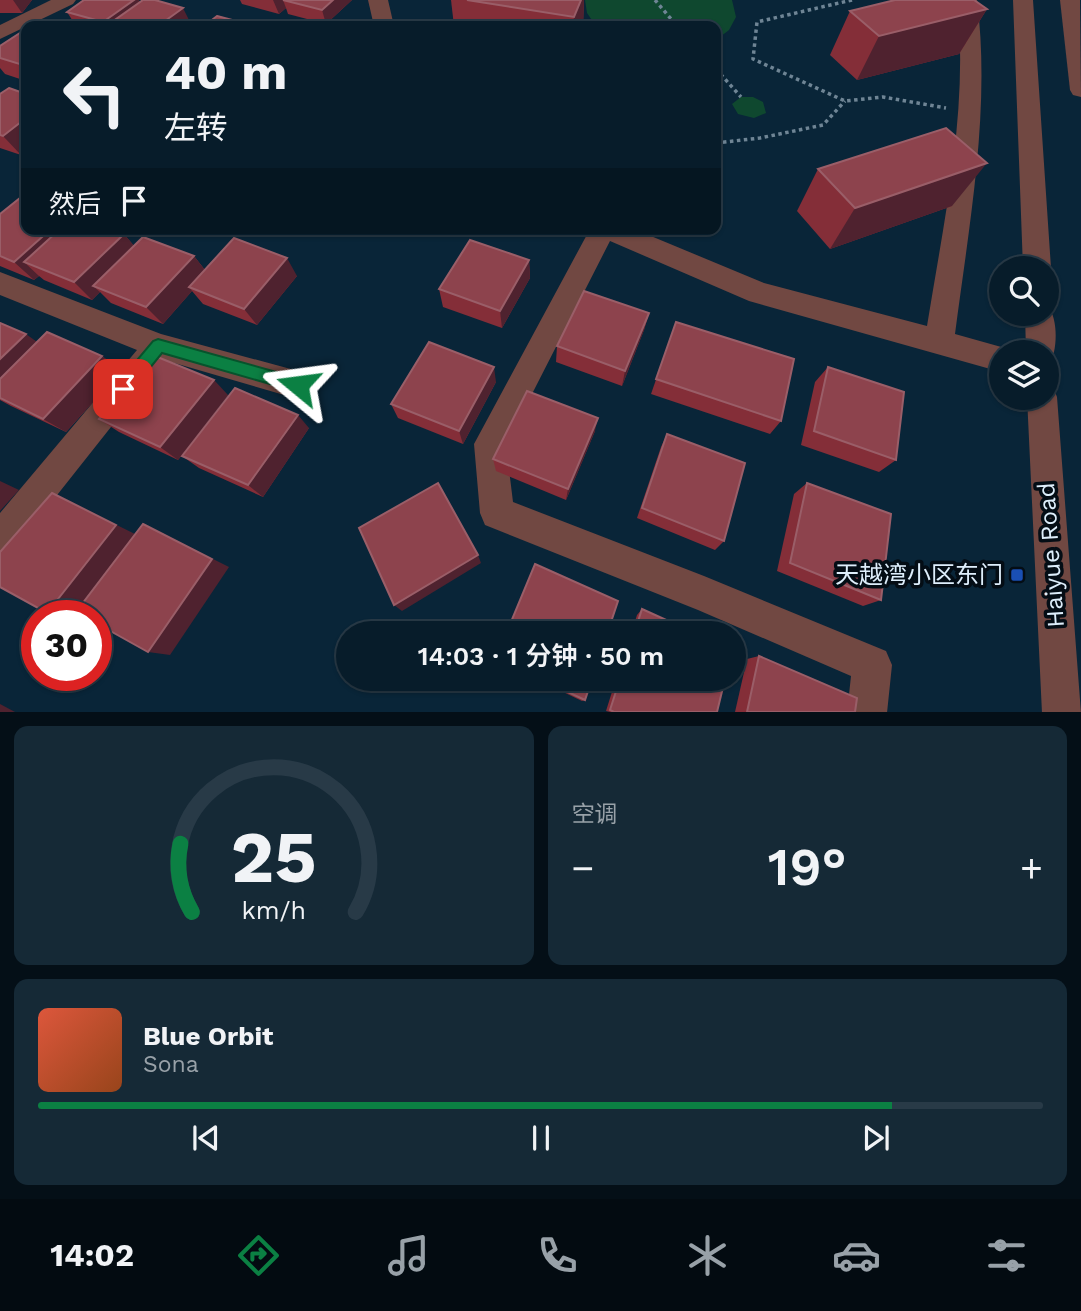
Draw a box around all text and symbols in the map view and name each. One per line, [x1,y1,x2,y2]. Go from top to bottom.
text: 40 m [164,43,287,101]
icon: left [49,49,140,140]
text: 左转 [164,109,228,147]
icon: arrive [115,182,153,220]
text: 然后 [49,189,101,219]
map controls [989,256,1059,410]
button: search [989,256,1059,326]
button: layers [989,340,1059,410]
position arrow [261,348,335,422]
pin [93,359,153,419]
icon: arrive [104,370,142,408]
street label: Haiyue Road [1032,482,1070,628]
place label: 天越湾小区东门 [835,561,1003,589]
marker: 天越湾小区东门 [1009,567,1025,583]
speed limit sign: 30 [21,600,112,691]
text: 14:03 · 1 分钟 · 50 m [418,641,664,671]
text: 空调 [572,801,618,828]
text: 25 [231,814,317,900]
text: 19° [768,837,847,898]
text: − [572,846,594,890]
text: + [1020,846,1043,890]
text: km/h [242,895,306,924]
text: Blue Orbit [143,1021,273,1051]
text: Sona [143,1051,199,1078]
icon: previous [187,1119,225,1157]
icon: pause [522,1119,560,1157]
icon: next [857,1119,895,1157]
icon: directions [234,1231,283,1280]
icon: music [384,1231,433,1280]
icon: phone [533,1231,582,1280]
icon: climate [683,1231,732,1280]
icon: car [832,1231,881,1280]
icon: filters [982,1231,1031,1280]
text: 14:02 [50,1236,134,1274]

